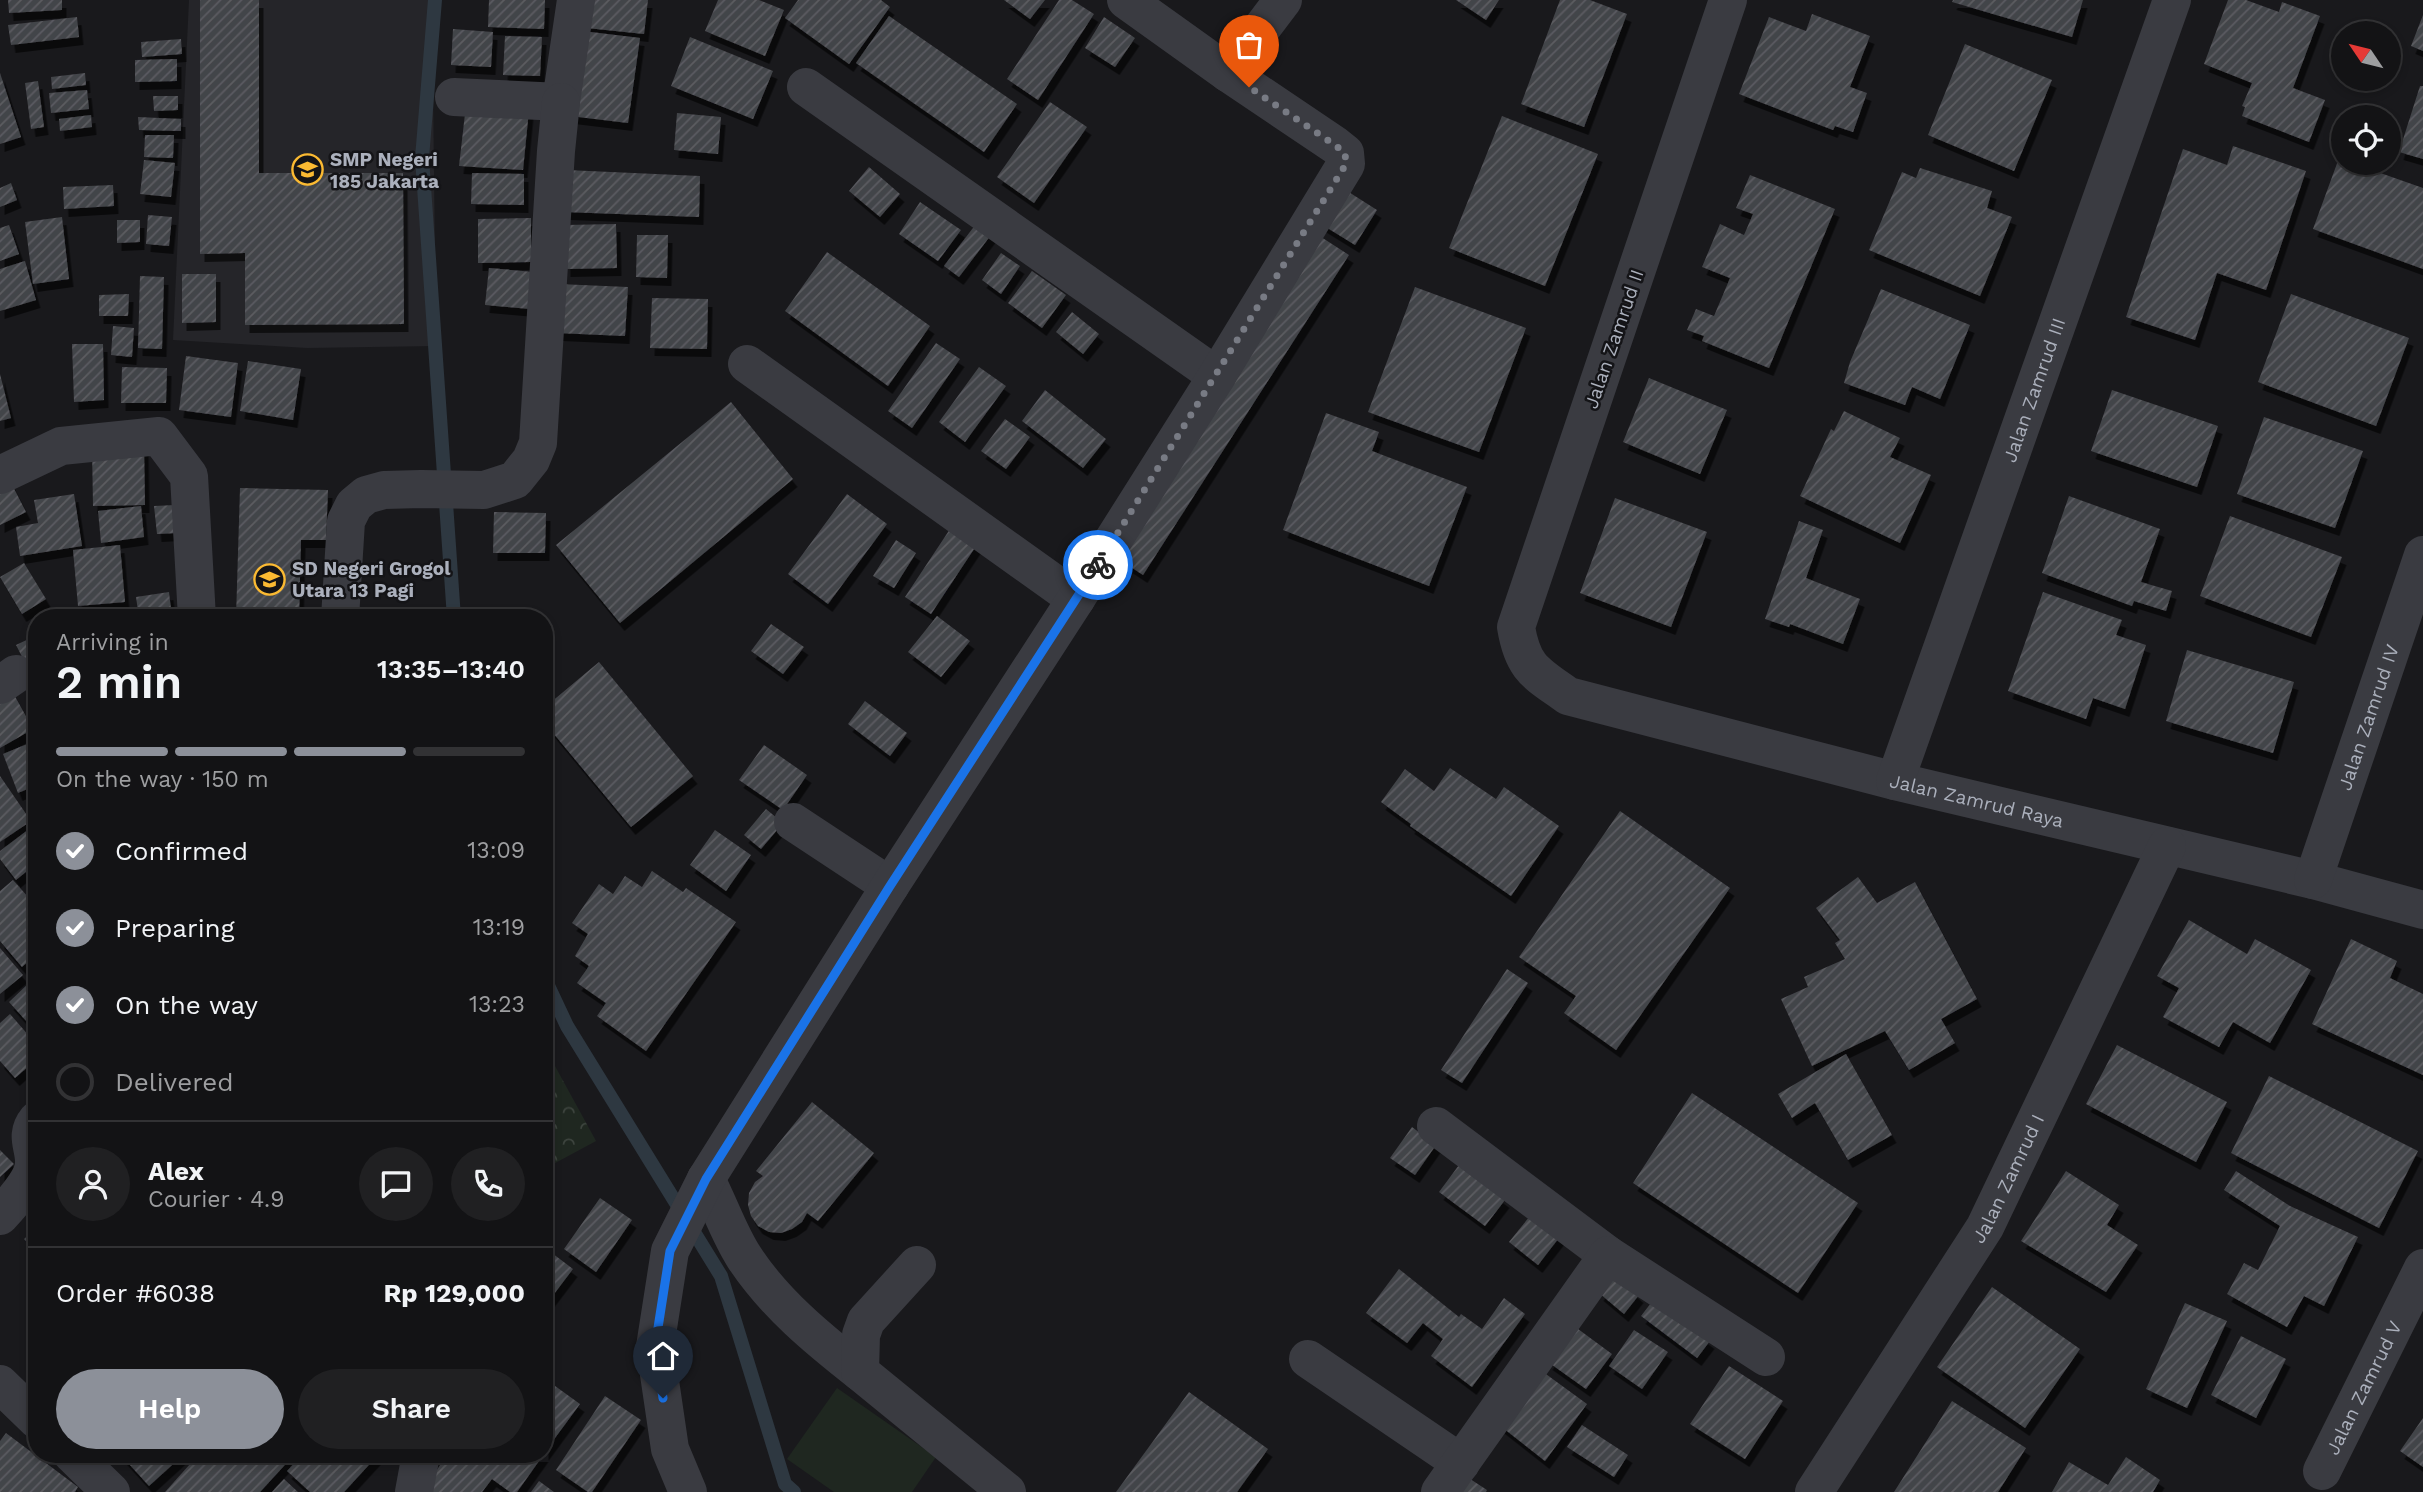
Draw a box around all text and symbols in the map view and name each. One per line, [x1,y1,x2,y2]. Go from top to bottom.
pin [1219,15,1279,87]
north arrow [2331,21,2401,91]
map controls [2331,21,2401,175]
icon: bag [1230,26,1268,64]
button: locate [2331,105,2401,175]
place label: SMP Negeri 185 Jakarta [330,148,439,193]
school or university icon: SMP Negeri 185 Jakarta [290,153,324,187]
street label: Jalan Zamrud II [1579,266,1649,412]
street label: Jalan Zamrud III [1998,315,2070,465]
courier [1063,530,1133,600]
icon: bike [1079,546,1117,584]
place label: SD Negeri Grogol Utara 13 Pagi [292,557,451,602]
school or university icon: SD Negeri Grogol Utara 13 Pagi [252,562,286,596]
text: Arriving in [56,629,169,656]
street label: Jalan Zamrud IV [2333,641,2404,793]
text: 13:35–13:40 [377,654,525,684]
text: 2 min [56,655,182,709]
text: On the way · 150 m [56,766,269,793]
street label: Jalan Zamrud Raya [1888,769,2066,832]
icon: check [56,832,94,870]
text: Confirmed [115,836,248,866]
text: 13:09 [467,837,525,864]
icon: check [56,909,94,947]
text: Preparing [115,913,235,943]
text: 13:19 [473,914,525,941]
icon: check [56,986,94,1024]
text: On the way [115,990,258,1020]
text: 13:23 [469,991,525,1018]
text: Delivered [115,1067,234,1097]
street label: Jalan Zamrud I [1966,1110,2049,1247]
button: person [56,1147,130,1221]
button: chat [359,1147,433,1221]
button: phone [451,1147,525,1221]
text: Alex [148,1156,204,1186]
text: Courier · 4.9 [148,1186,284,1213]
text: Order #6038 [56,1278,215,1308]
text: Rp 129,000 [384,1278,525,1308]
street label: Jalan Zamrud V [2321,1317,2406,1458]
pin [633,1326,693,1398]
icon: home [644,1337,682,1375]
button: Help [56,1369,284,1449]
button: Share [298,1369,525,1449]

